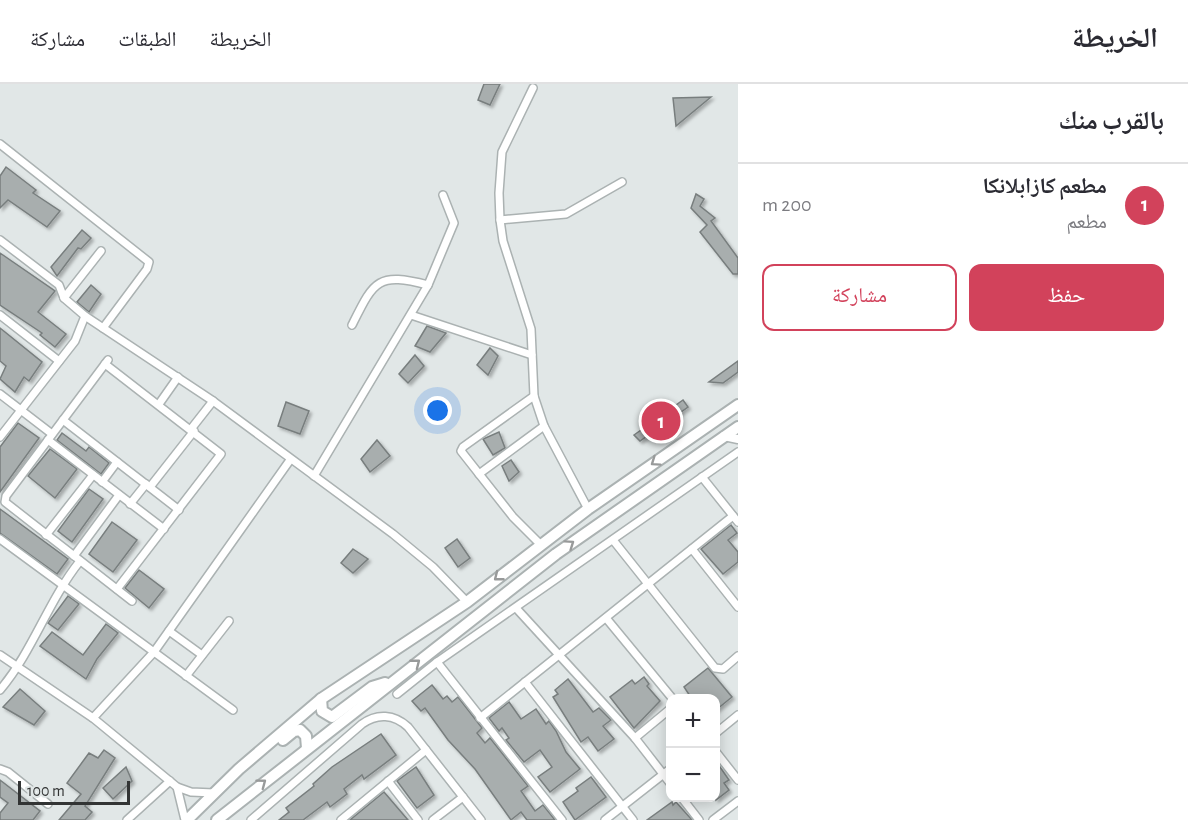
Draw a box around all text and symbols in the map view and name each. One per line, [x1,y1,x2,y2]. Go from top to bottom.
text: الخريطة [1072,25,1158,53]
text: مشاركة [30,29,85,50]
text: الطبقات [118,29,177,50]
text: الخريطة [210,29,271,50]
text: بالقرب منك [1059,108,1164,134]
text: مطعم كازابلانكا [982,175,1107,197]
text: 200 m [762,195,812,215]
text: 1 [1141,195,1148,215]
text: مطعم [1066,212,1107,232]
button: مشاركة [762,264,957,331]
button: حفظ [969,264,1164,331]
your location [423,396,452,425]
pin: 1 [642,398,680,444]
one-way arrow [651,455,662,466]
one-way arrow [564,540,575,551]
one-way arrow [494,570,505,581]
one-way arrow [409,659,420,670]
map controls [666,694,720,802]
button: + [666,694,720,748]
button: − [666,748,720,802]
scale bar [18,778,130,806]
one-way arrow [255,779,266,790]
text: 100 m [27,783,65,799]

